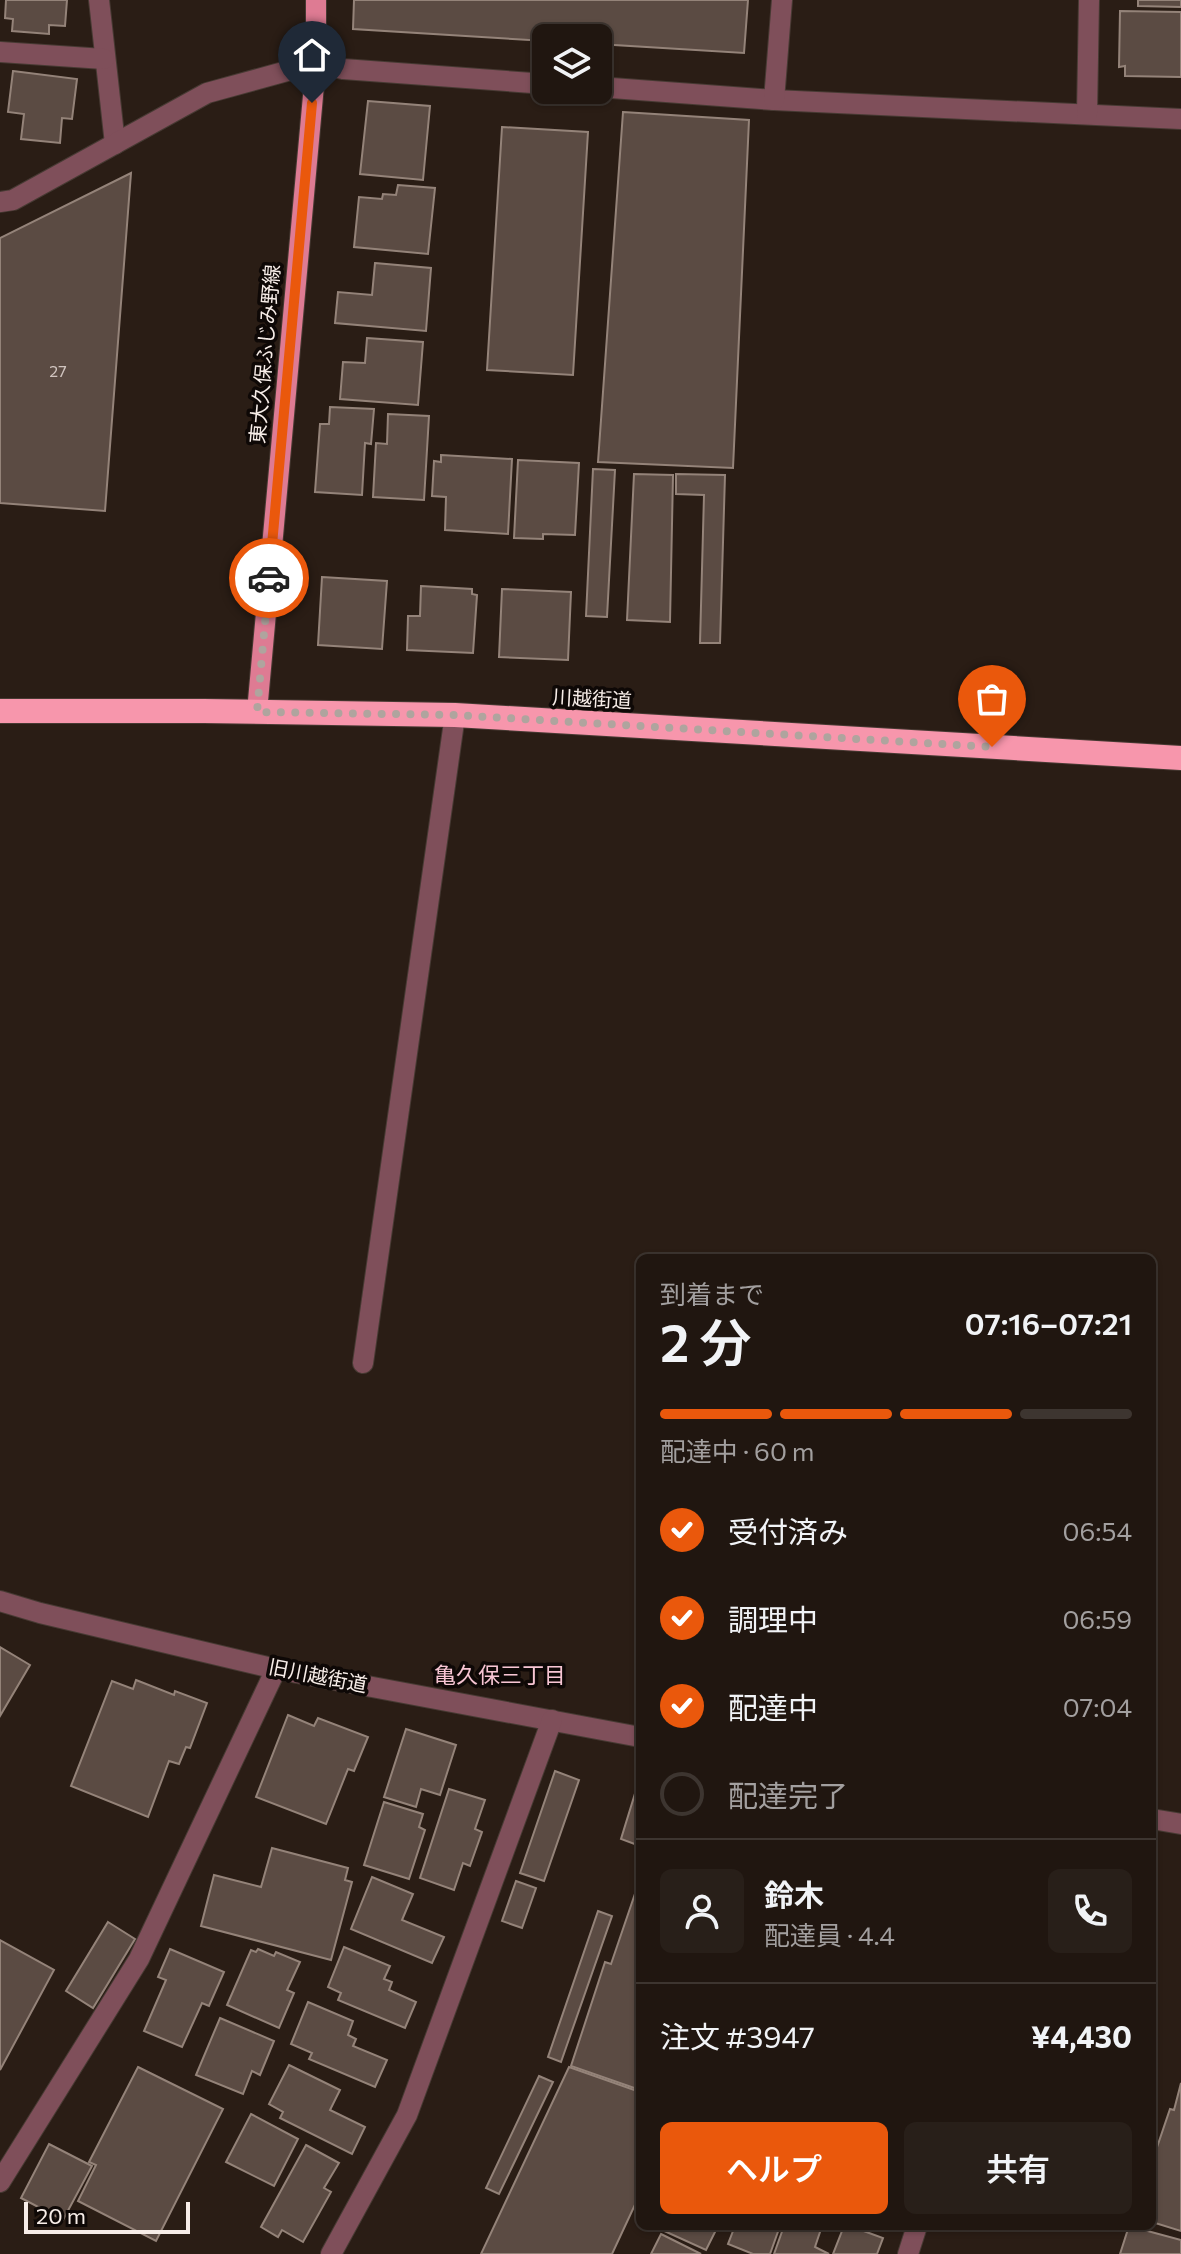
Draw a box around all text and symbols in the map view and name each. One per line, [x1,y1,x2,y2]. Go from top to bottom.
pin [278,21,346,103]
map controls [532,24,612,104]
button: layers [532,24,612,104]
icon: home [290,33,334,77]
street label: 東大久保ふじみ野線 [244,263,284,445]
house number: 27 [49,361,67,380]
courier [229,538,309,618]
icon: car [247,556,291,600]
pin [958,665,1026,747]
icon: bag [970,677,1014,721]
street label: 川越街道 [551,684,633,712]
text: 到着まで [660,1278,764,1309]
text: 07:16–07:21 [965,1304,1132,1341]
text: 2 分 [660,1309,751,1373]
text: 配達中 · 60 m [660,1435,815,1466]
icon: check [660,1508,704,1552]
text: 受付済み [728,1512,848,1549]
text: 06:54 [1063,1515,1132,1546]
icon: check [660,1596,704,1640]
text: 調理中 [728,1600,818,1637]
text: 06:59 [1062,1603,1132,1634]
street label: 旧川越街道 [267,1654,370,1696]
district label: 亀久保三丁目 [434,1661,566,1688]
icon: check [660,1684,704,1728]
text: 配達中 [728,1688,818,1725]
text: 07:04 [1063,1691,1132,1722]
text: 配達完了 [728,1776,848,1813]
button: person [660,1869,744,1953]
button: phone [1048,1869,1132,1953]
text: 鈴木 [764,1875,824,1912]
text: 配達員 · 4.4 [764,1919,895,1950]
text: 注文 #3947 [660,2017,815,2054]
text: ¥4,430 [1031,2017,1132,2054]
button: ヘルプ [660,2122,888,2214]
button: 共有 [904,2122,1132,2214]
scale bar [24,2198,190,2234]
text: 20 m [36,2202,86,2229]

